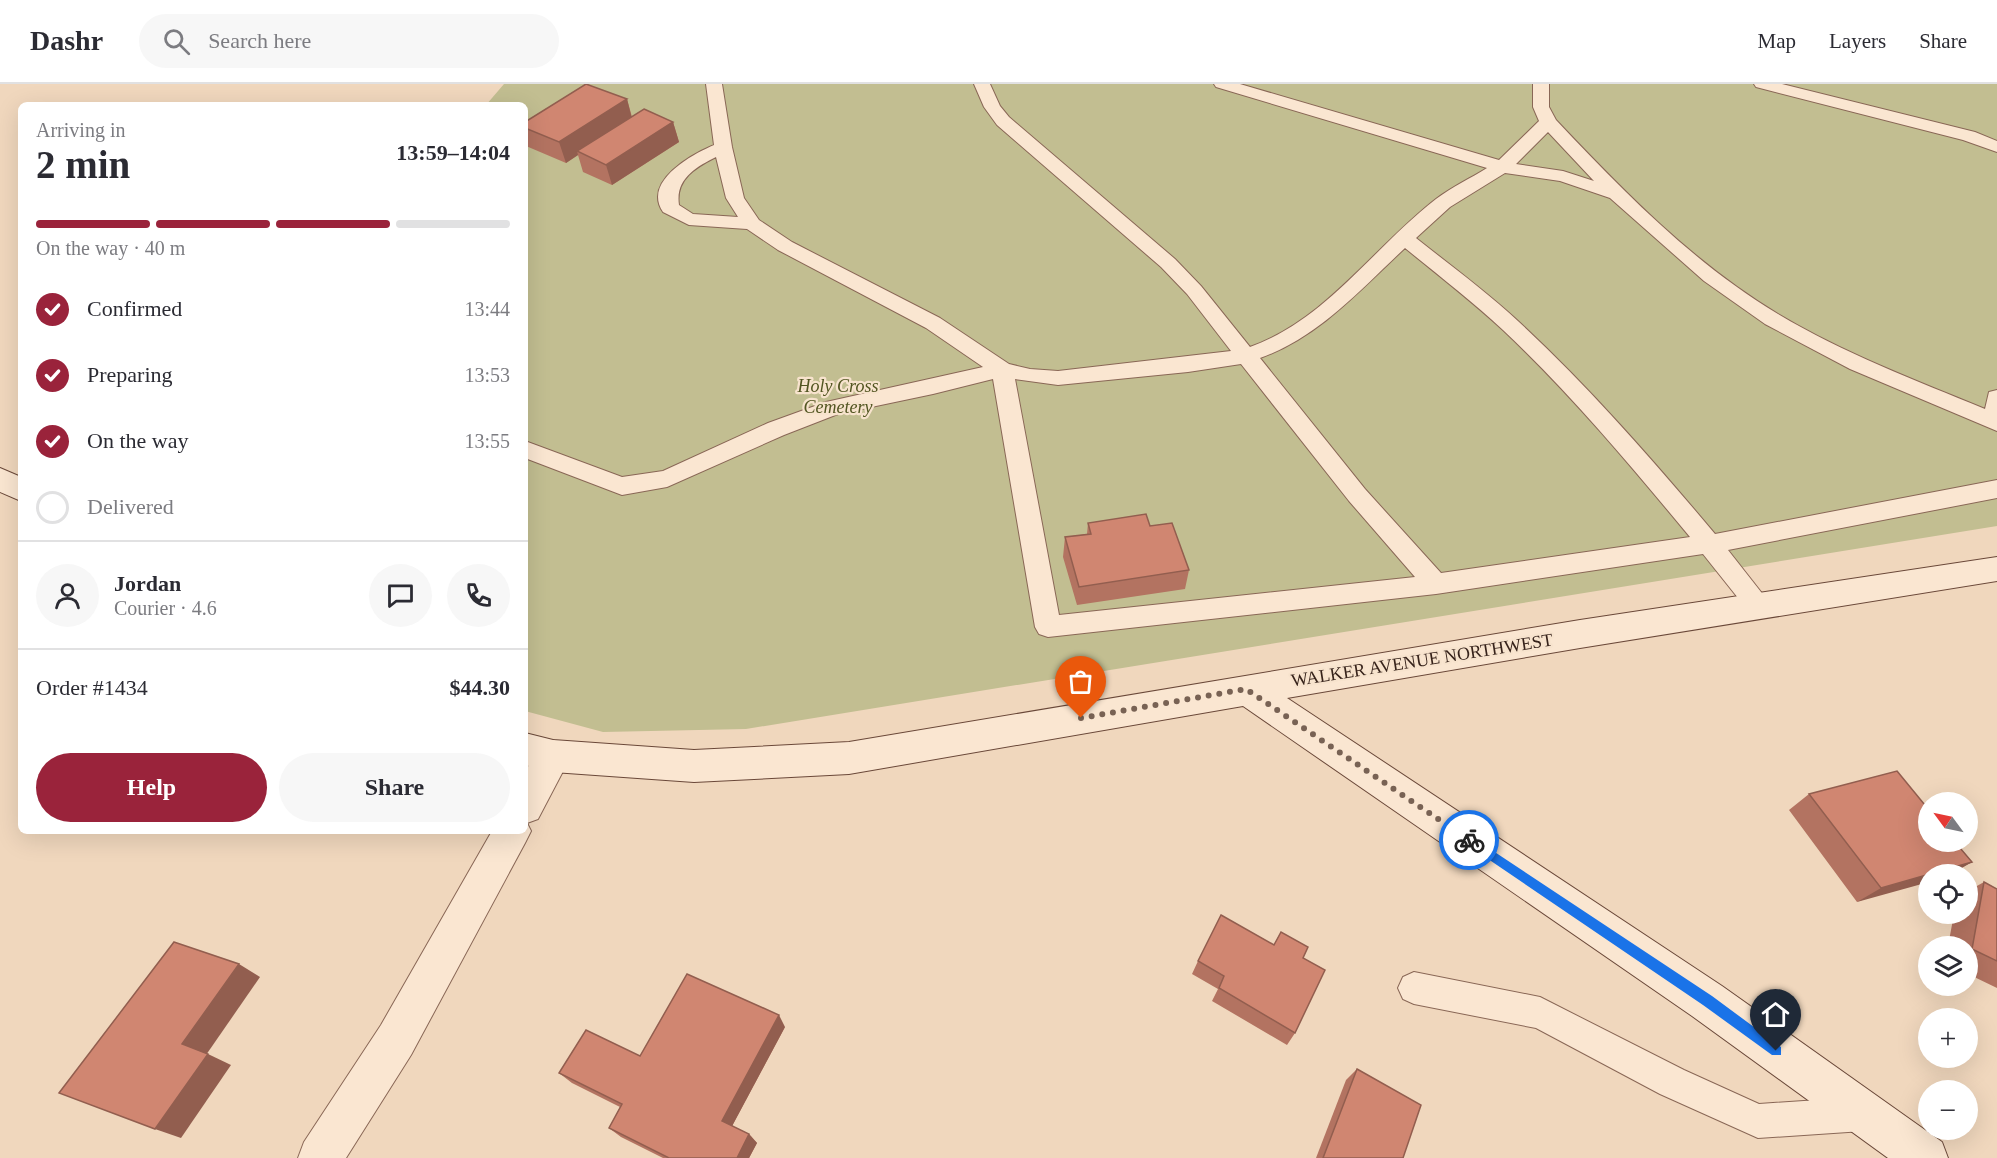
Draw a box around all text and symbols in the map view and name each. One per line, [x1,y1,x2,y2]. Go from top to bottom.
search box [139,14,559,68]
text: Dashr [30,25,103,56]
icon: search [160,25,193,58]
text: Search here [208,28,311,53]
text: Map [1758,29,1796,53]
text: Layers [1829,29,1886,53]
text: Share [1919,29,1967,53]
text: Arriving in [36,119,125,141]
text: 13:59–14:04 [396,140,510,165]
text: 2 min [36,143,130,186]
text: On the way · 40 m [36,237,185,259]
icon: check [36,293,69,326]
text: Confirmed [87,296,182,321]
text: 13:44 [464,298,510,320]
icon: check [36,359,69,392]
text: Preparing [87,362,173,387]
text: 13:53 [464,364,510,386]
park label: Holy Cross Cemetery [797,376,878,417]
icon: check [36,425,69,458]
text: On the way [87,428,188,453]
text: 13:55 [464,430,510,452]
text: Delivered [87,494,174,519]
button: person [36,564,99,627]
button: chat [369,564,432,627]
button: phone [447,564,510,627]
text: Jordan [114,571,181,596]
text: Courier · 4.6 [114,597,217,619]
street label: WALKER AVENUE NORTHWEST [1290,629,1554,691]
pin [1055,656,1106,718]
icon: bag [1064,665,1097,698]
text: Order #1434 [36,675,148,700]
text: $44.30 [450,675,510,700]
button: Help [36,753,267,822]
button: Share [279,753,510,822]
north arrow [1918,792,1978,852]
map controls [1918,792,1978,1140]
courier [1439,810,1499,870]
icon: bike [1453,824,1486,857]
button: locate [1918,864,1978,924]
button: layers [1918,936,1978,996]
pin [1750,989,1801,1051]
icon: home [1759,998,1792,1031]
button: + [1918,1008,1978,1068]
button: − [1918,1080,1978,1140]

